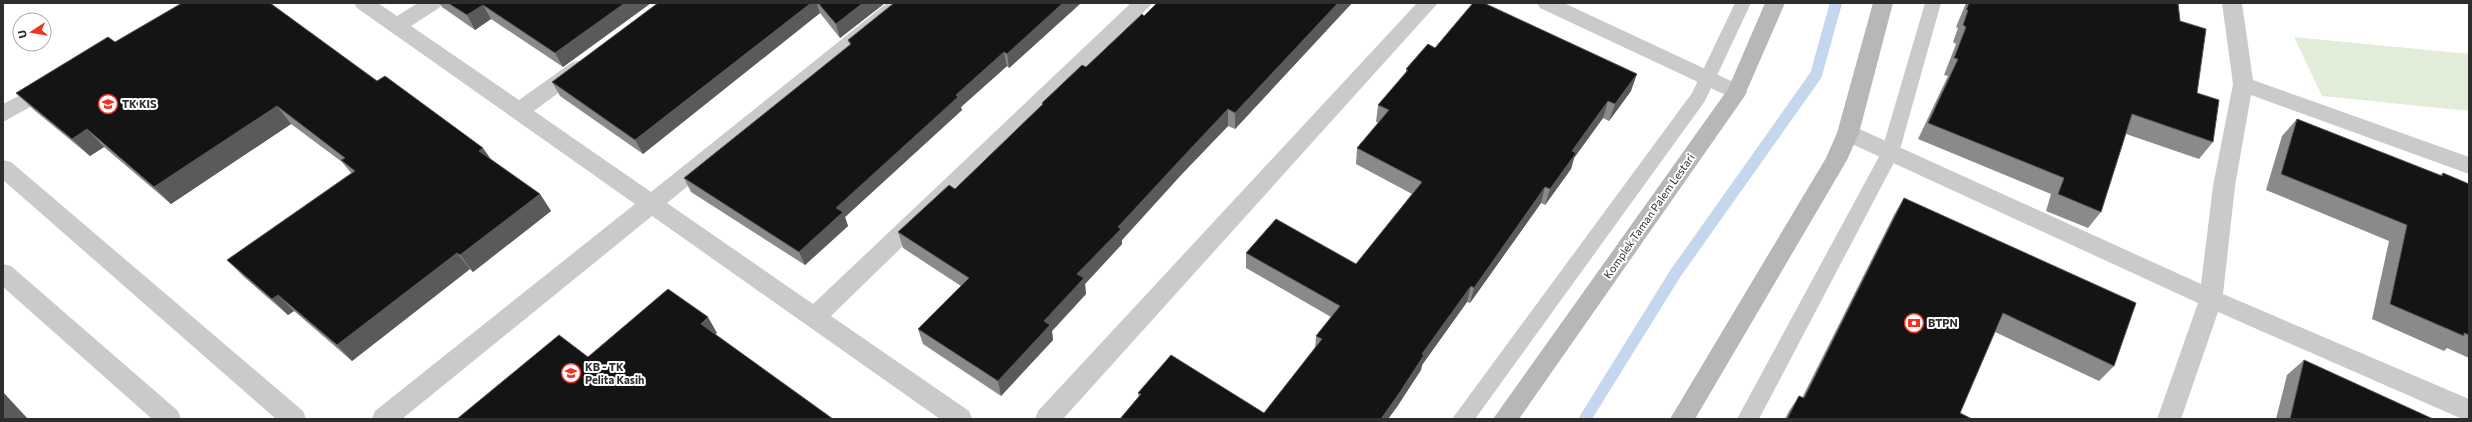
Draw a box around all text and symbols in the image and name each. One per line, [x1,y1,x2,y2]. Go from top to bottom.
north arrow [12,12,52,52]
text: U [15,29,29,39]
school or university icon: TK KIS [97,93,119,115]
place label: TK KIS [122,97,157,110]
street label: Komplek Taman Palem Lestari [1600,151,1697,281]
bank icon: BTPN [1903,312,1925,334]
place label: BTPN [1928,316,1958,329]
place label: KB - TK Pelita Kasih [585,360,644,386]
school or university icon: KB - TK Pelita Kasih [560,362,582,384]

